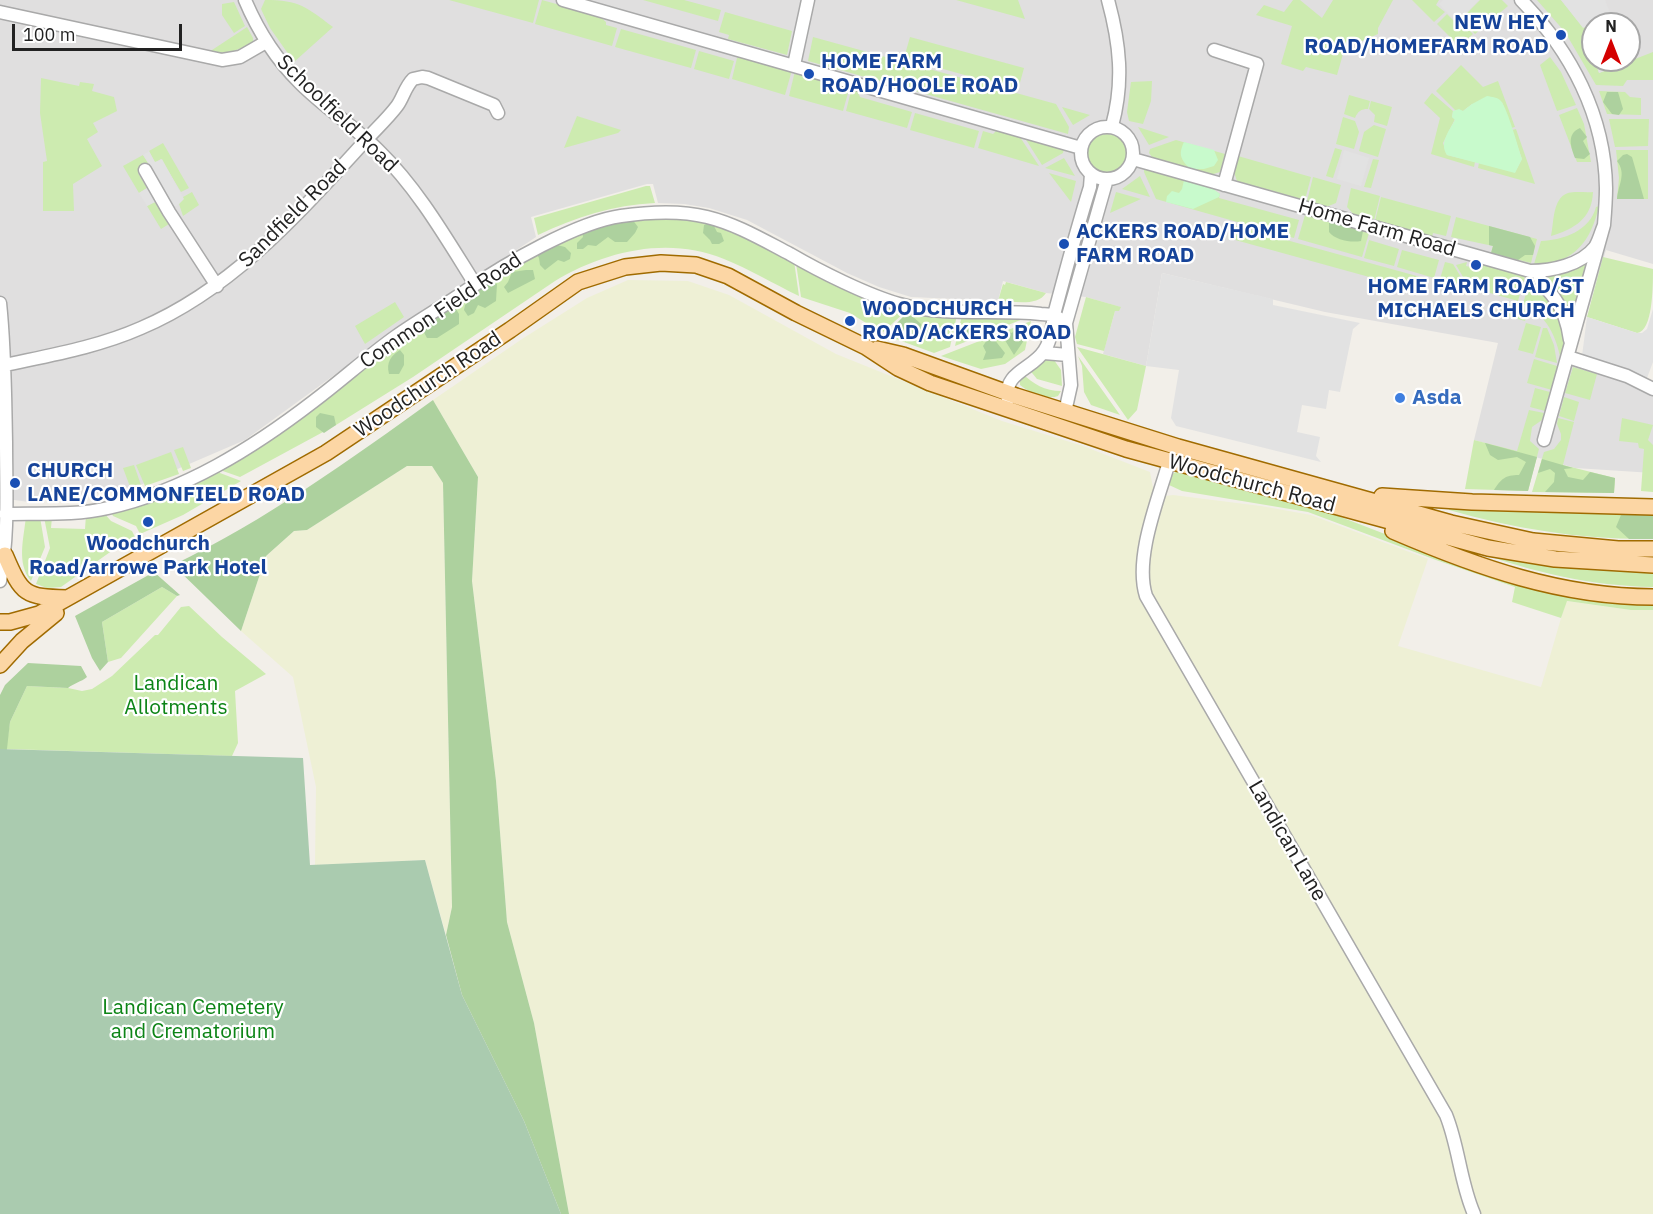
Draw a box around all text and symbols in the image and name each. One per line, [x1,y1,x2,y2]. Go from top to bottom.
place label: NEW HEY ROAD/HOMEFARM ROAD [1304,10,1549,60]
scale bar [15,12,184,50]
north arrow [1581,12,1641,72]
text: N [1605,16,1617,36]
text: 100 m [23,23,75,46]
marker: NEW HEY ROAD/HOMEFARM ROAD [1554,28,1568,42]
place label: HOME FARM ROAD/HOOLE ROAD [821,49,1018,99]
street label: Schoolfield Road [271,50,403,178]
marker: HOME FARM ROAD/HOOLE ROAD [802,67,816,81]
street label: Sandfield Road [234,155,352,273]
street label: Home Farm Road [1295,193,1459,263]
place label: ACKERS ROAD/HOME FARM ROAD [1076,219,1289,269]
marker: ACKERS ROAD/HOME FARM ROAD [1057,237,1071,251]
street label: Common Field Road [355,247,527,375]
marker: HOME FARM ROAD/ST MICHAELS CHURCH [1469,258,1483,272]
place label: HOME FARM ROAD/ST MICHAELS CHURCH [1368,274,1584,324]
place label: WOODCHURCH ROAD/ACKERS ROAD [862,296,1071,346]
marker: WOODCHURCH ROAD/ACKERS ROAD [843,314,857,328]
street label: Woodchurch Road [350,327,506,443]
place label: Asda [1412,385,1462,411]
marker: Asda [1393,391,1407,405]
street label: Woodchurch Road [1166,450,1338,518]
place label: CHURCH LANE/COMMONFIELD ROAD [27,458,305,508]
marker: CHURCH LANE/COMMONFIELD ROAD [8,476,22,490]
marker: Woodchurch Road/arrowe Park Hotel [141,515,155,529]
place label: Woodchurch Road/arrowe Park Hotel [29,531,267,581]
park label: Landican Allotments [124,671,228,721]
street label: Landican Lane [1242,776,1332,906]
park label: Landican Cemetery and Crematorium [102,995,284,1045]

